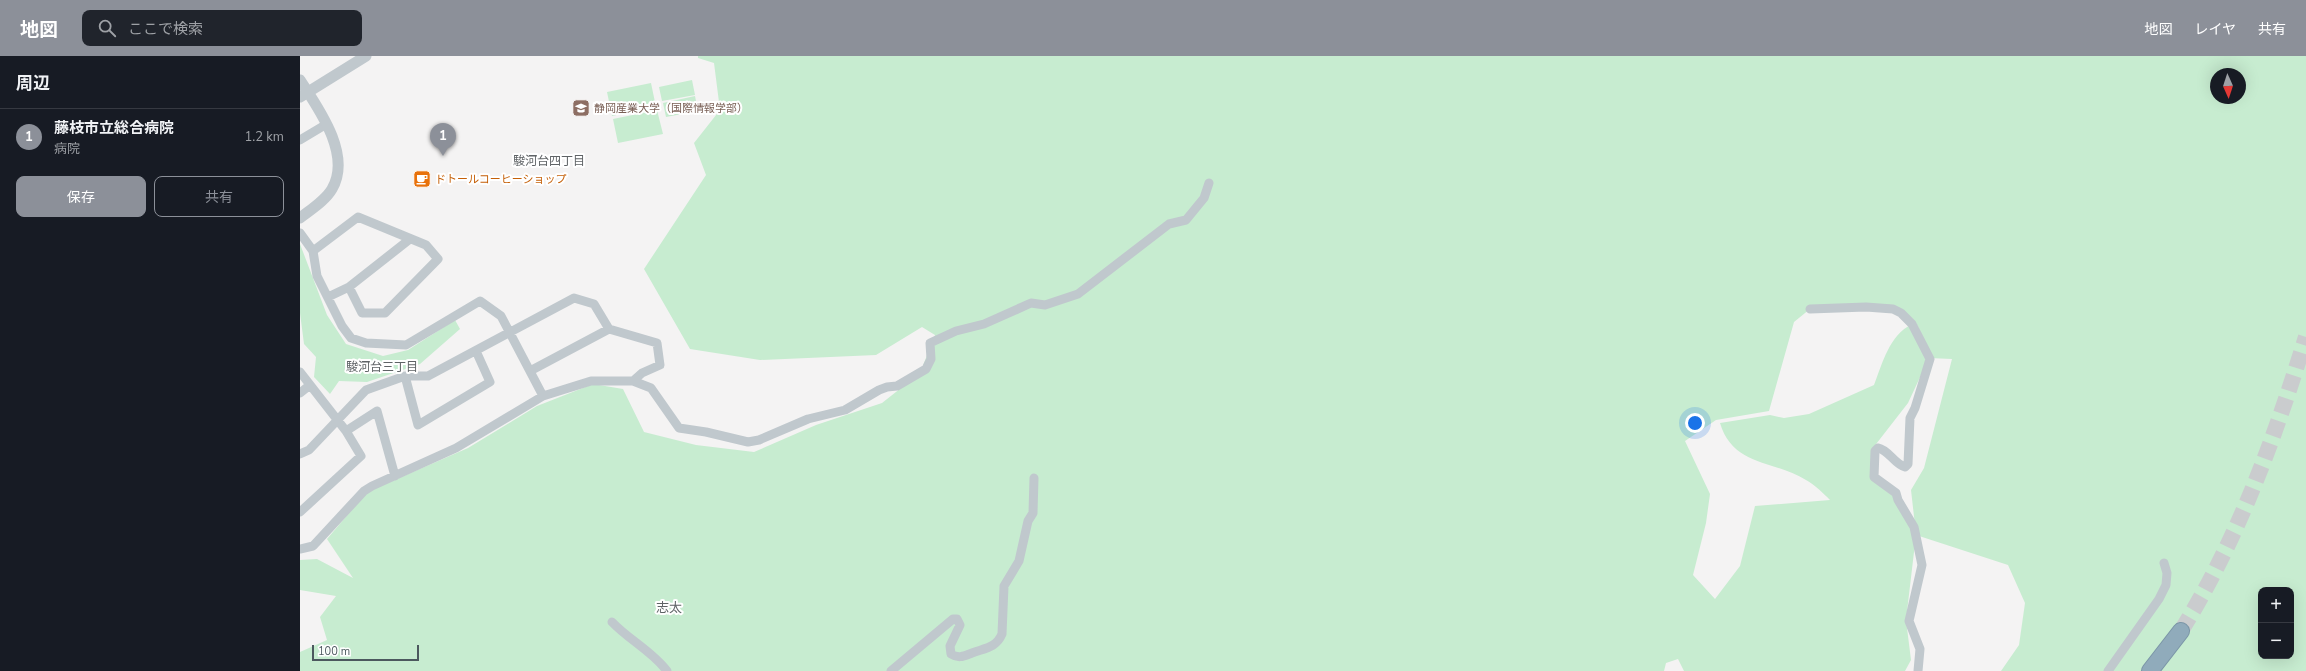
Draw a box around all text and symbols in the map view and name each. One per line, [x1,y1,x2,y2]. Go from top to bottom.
search box [82,10,362,46]
text: 地図 [20,17,58,43]
icon: search [96,17,118,39]
text: ここで検索 [128,19,203,39]
text: 地図 [2144,20,2172,39]
text: レイヤ [2194,20,2236,39]
text: 共有 [2258,20,2286,39]
north arrow [2210,68,2246,104]
text: 周辺 [16,72,50,95]
school or university icon: 静岡産業大学（国際情報学部） [571,98,591,118]
place label: 静岡産業大学（国際情報学部） [594,101,748,116]
text: 藤枝市立総合病院 [54,118,174,138]
pin: 1 [430,123,456,156]
text: 1 [25,128,33,146]
text: 1.2 km [244,128,284,146]
text: 病院 [54,140,80,158]
district label: 駿河台四丁目 [513,153,585,169]
cafe icon: ドトールコーヒーショップ [412,169,432,189]
place label: ドトールコーヒーショップ [435,172,567,187]
button: 保存 [16,176,146,217]
button: 共有 [154,176,284,217]
district label: 駿河台三丁目 [346,359,418,375]
your location [1685,413,1705,433]
map controls [2258,587,2294,659]
button: + [2258,587,2294,623]
district label: 志太 [656,599,682,617]
button: − [2258,623,2294,659]
scale bar [312,643,419,662]
text: 100 m [318,644,350,659]

